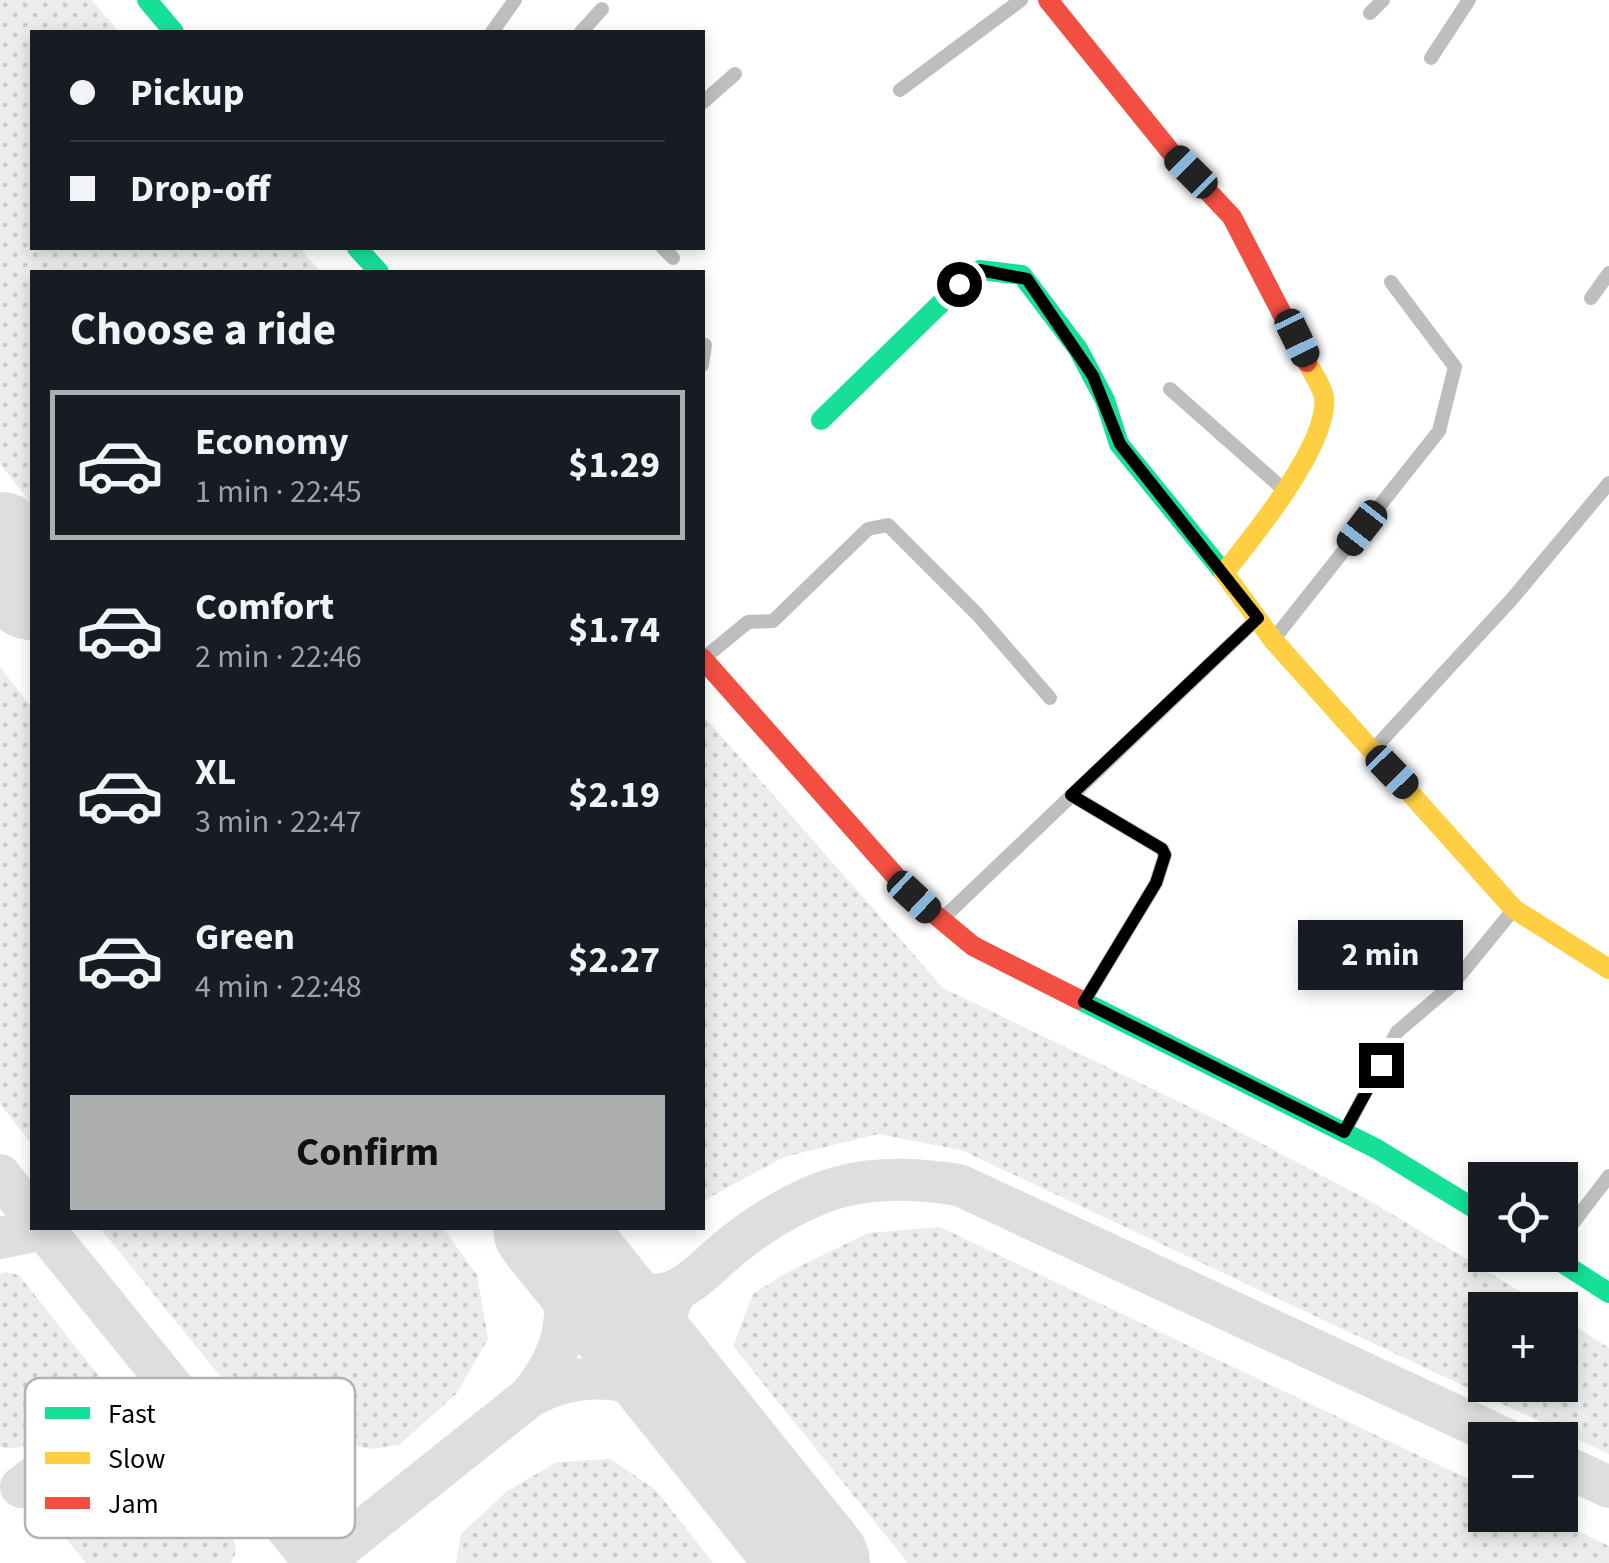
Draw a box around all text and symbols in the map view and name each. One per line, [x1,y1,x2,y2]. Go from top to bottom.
text: Pickup [130,66,244,120]
car [1159,140,1223,204]
text: Drop-off [130,162,270,216]
route start [937,262,982,307]
text: Choose a ride [70,298,336,362]
car [1270,304,1324,372]
text: Economy [195,415,348,469]
icon: car [75,420,165,510]
text: $1.29 [568,438,660,492]
text: 1 min · 22:45 [195,469,362,515]
car [1332,495,1392,561]
text: Comfort [195,580,334,634]
icon: car [75,585,165,675]
text: $1.74 [568,603,660,657]
text: 2 min · 22:46 [195,634,362,680]
car [1360,740,1424,804]
text: XL [195,745,236,799]
icon: car [75,750,165,840]
text: $2.19 [568,768,660,822]
text: 3 min · 22:47 [195,799,362,845]
car [882,866,946,928]
text: Green [195,910,295,964]
icon: car [75,915,165,1005]
callout: 2 min [1298,920,1464,990]
text: 2 min [1342,932,1419,978]
text: $2.27 [568,933,660,987]
text: 4 min · 22:48 [195,964,362,1010]
route end [1359,1043,1404,1088]
button: Confirm [70,1095,665,1210]
map controls [1468,1162,1578,1532]
button: locate [1468,1162,1578,1272]
button: + [1468,1292,1578,1402]
legend [25,1378,355,1538]
text: Fast [108,1394,156,1434]
button: − [1468,1422,1578,1532]
text: Slow [108,1439,165,1479]
text: Jam [108,1484,159,1524]

